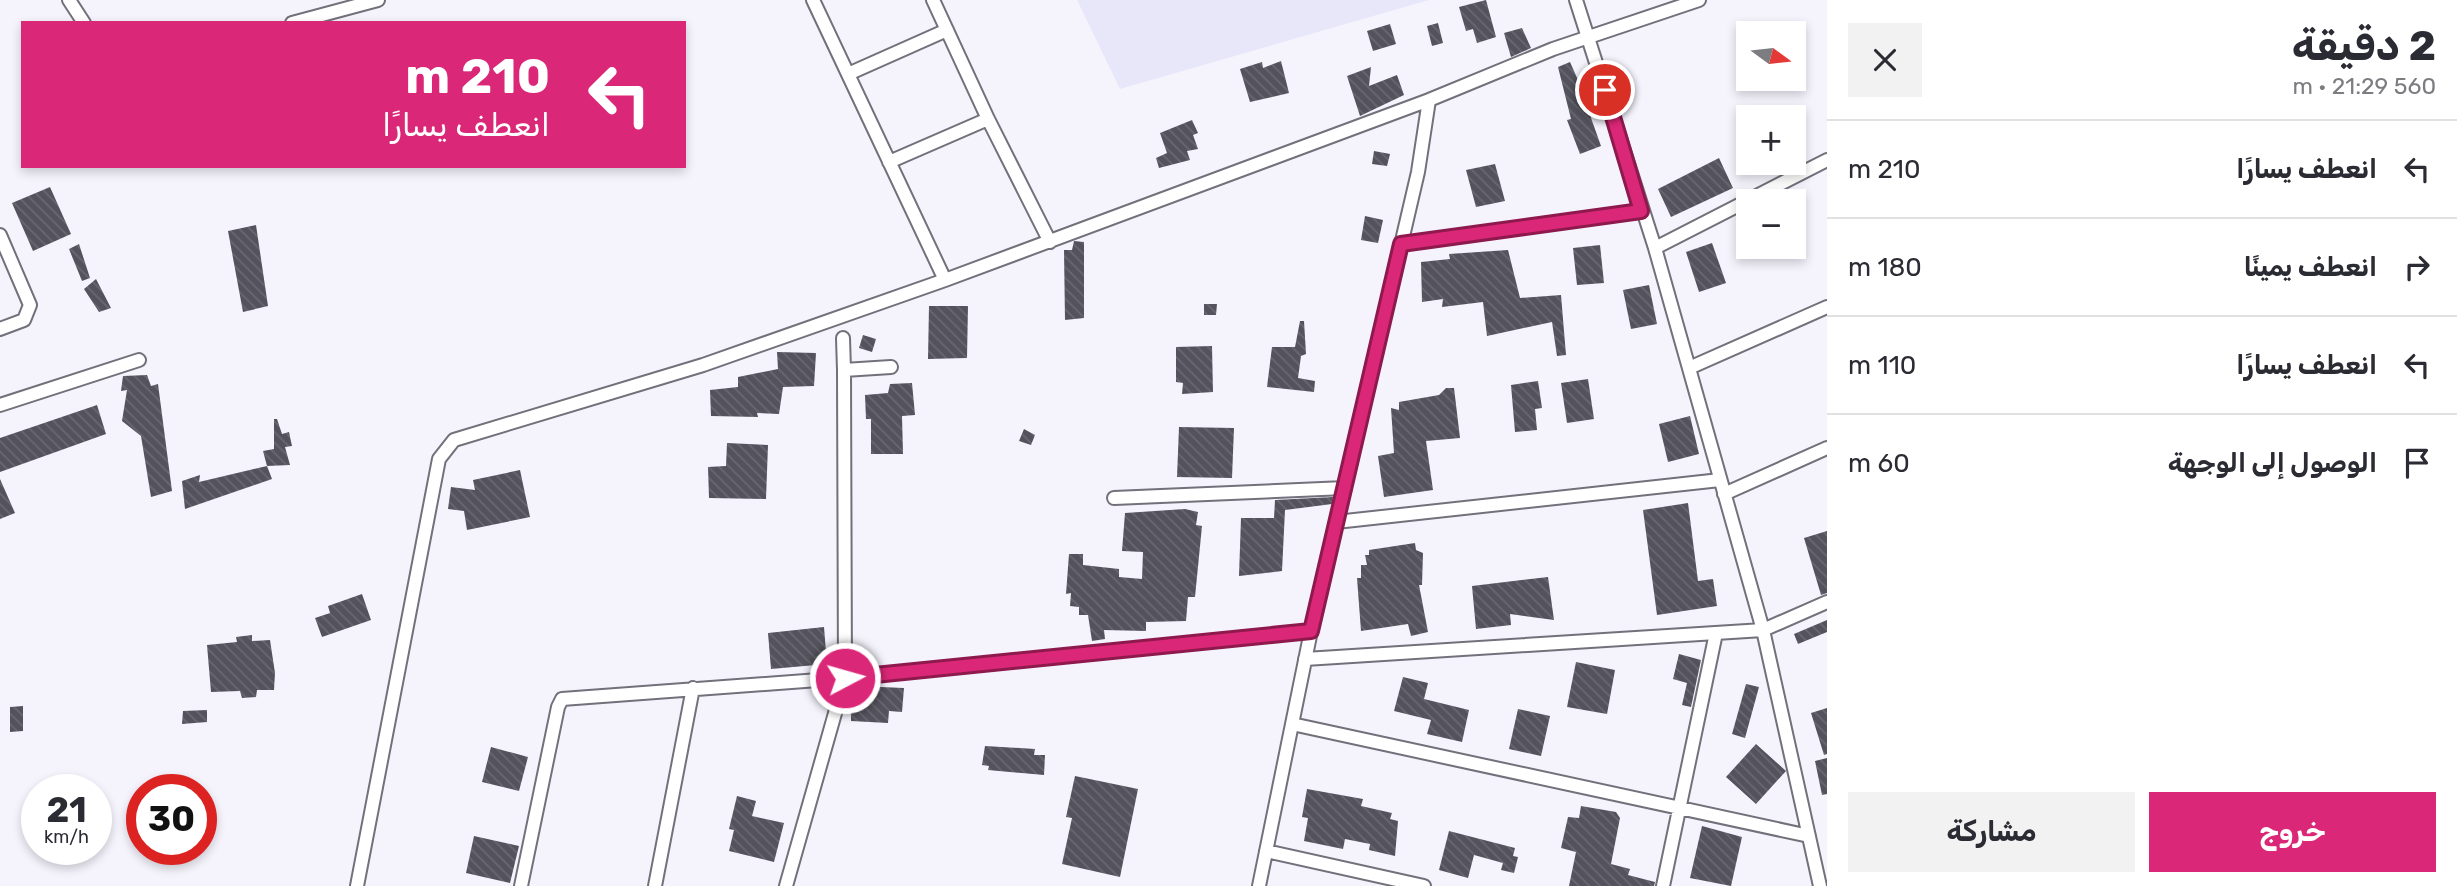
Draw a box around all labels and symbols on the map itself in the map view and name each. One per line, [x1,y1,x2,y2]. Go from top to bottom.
north arrow [1736,21,1806,91]
pin [1575,60,1635,120]
position arrow [808,641,882,715]
speed limit sign: 30 [126,774,217,865]

